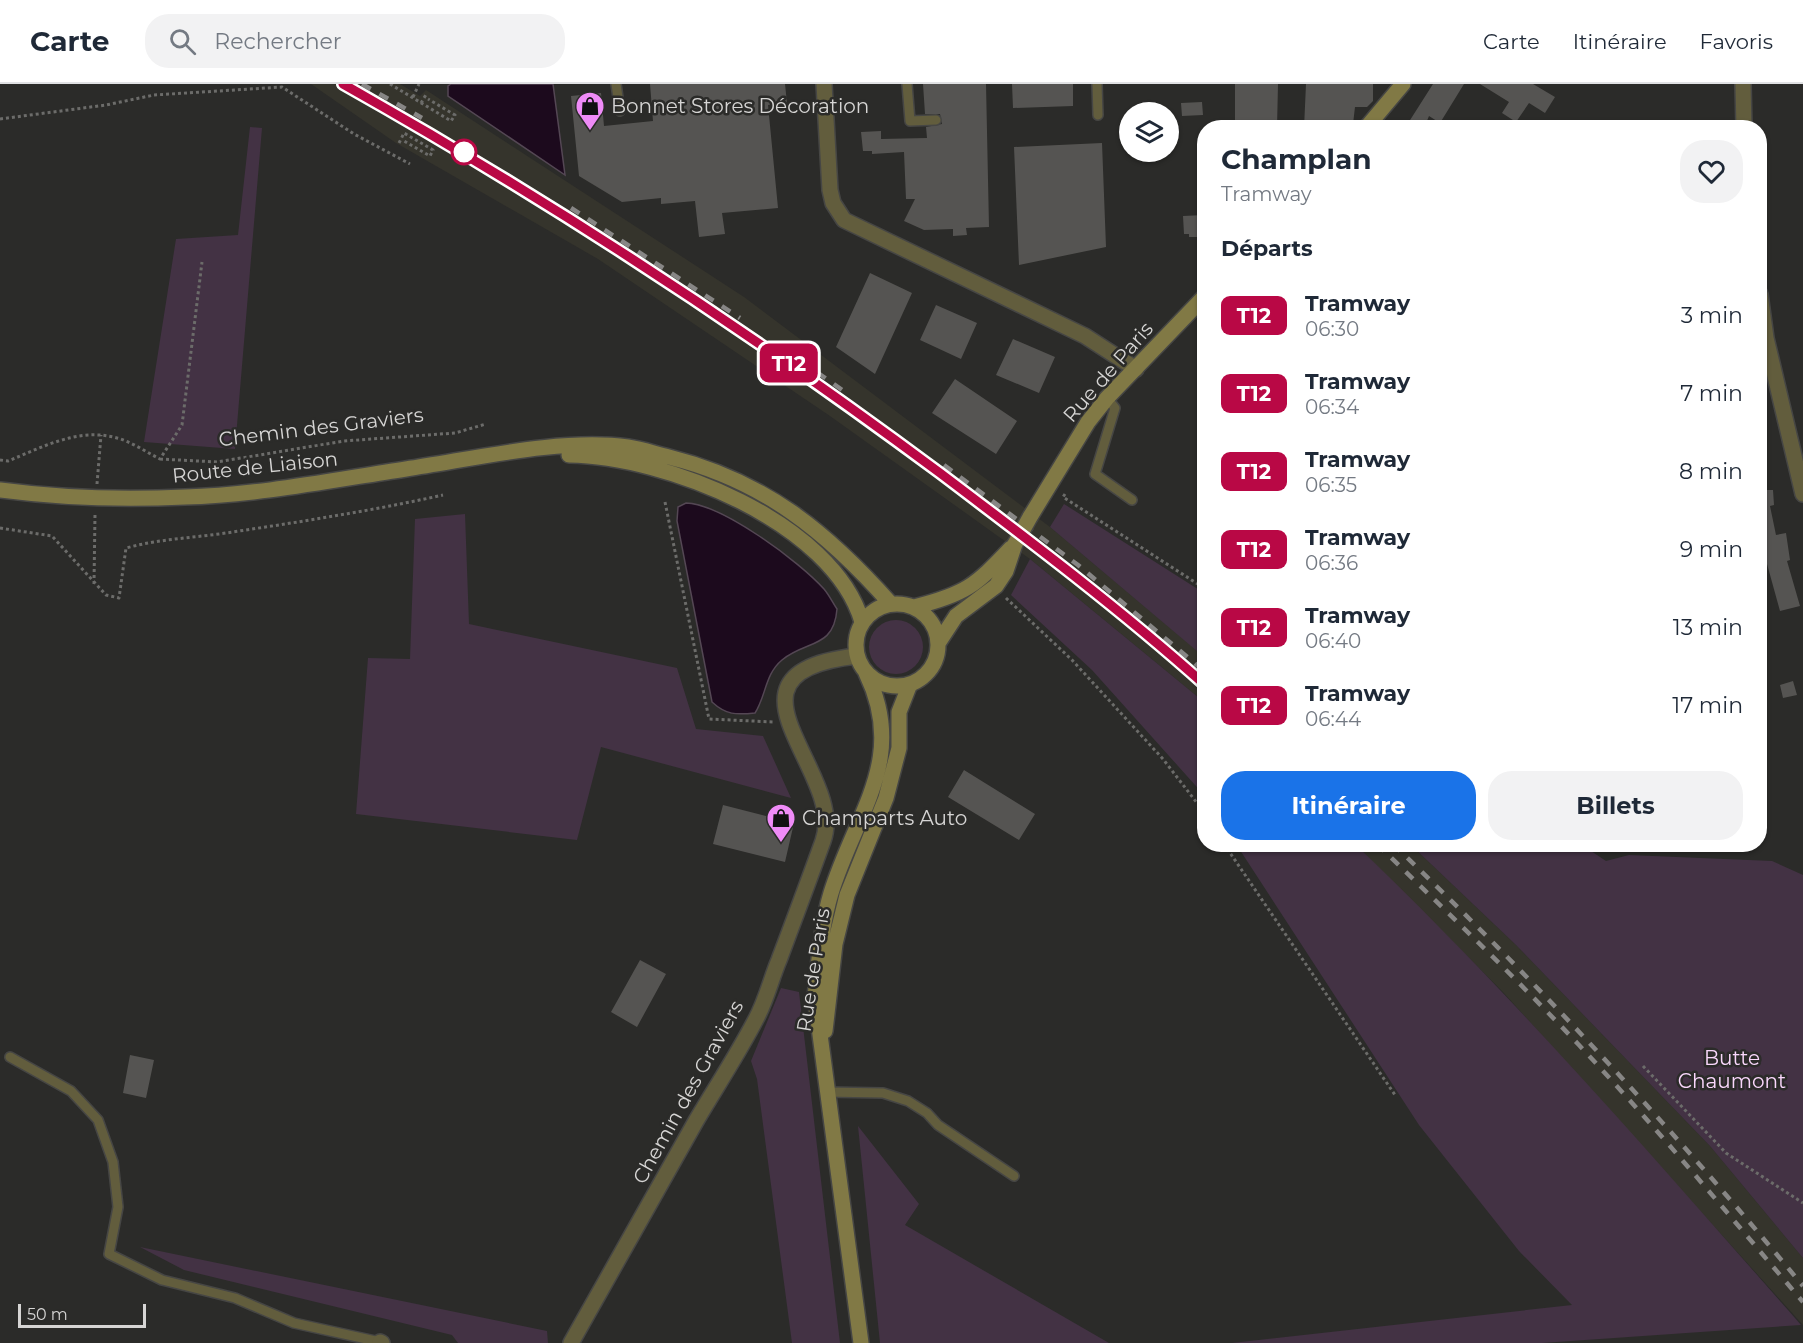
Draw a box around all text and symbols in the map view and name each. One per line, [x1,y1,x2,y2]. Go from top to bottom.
search box [145,14,565,68]
text: Carte [30,24,109,58]
icon: search [166,25,199,58]
text: Rechercher [214,28,342,55]
text: Carte [1483,29,1540,54]
text: Itinéraire [1573,29,1667,54]
text: Favoris [1700,29,1773,54]
shop icon: Bonnet Stores Décoration [574,90,606,132]
place label: Bonnet Stores Décoration [611,94,869,118]
map controls [1119,102,1179,162]
button: layers [1119,102,1179,162]
unlabelled marker [451,139,477,165]
button: heart [1680,140,1743,203]
text: Champlan [1221,142,1372,176]
text: Tramway [1221,182,1312,206]
text: Départs [1221,235,1313,262]
text: Tramway [1305,290,1410,317]
text: 3 min [1681,302,1743,329]
text: T12 [1237,303,1271,328]
street label: Rue de Paris [1058,317,1158,427]
text: 06:30 [1305,317,1359,341]
line badge: T12 [754,344,824,382]
text: T12 [772,351,806,376]
text: Tramway [1305,368,1410,395]
text: 7 min [1680,380,1743,407]
text: T12 [1237,381,1271,406]
text: 06:34 [1305,395,1359,419]
street label: Chemin des Graviers [217,403,425,451]
street label: Route de Liaison [171,446,339,488]
text: Tramway [1305,446,1410,473]
text: 8 min [1679,458,1743,485]
text: T12 [1237,459,1271,484]
text: 06:35 [1305,473,1357,497]
text: Tramway [1305,524,1410,551]
text: 9 min [1680,536,1743,563]
text: T12 [1237,537,1271,562]
text: 06:36 [1305,551,1358,575]
text: Tramway [1305,602,1410,629]
text: 13 min [1673,614,1743,641]
text: T12 [1237,615,1271,640]
text: 06:40 [1305,629,1361,653]
text: Tramway [1305,680,1410,707]
text: 17 min [1672,692,1743,719]
text: T12 [1237,693,1271,718]
text: 06:44 [1305,707,1361,731]
button: Itinéraire [1221,771,1476,840]
button: Billets [1488,771,1743,840]
shop icon: Champarts Auto [765,802,797,844]
place label: Champarts Auto [802,806,967,830]
street label: Rue de Paris [791,906,835,1034]
street label: Chemin des Graviers [628,996,749,1188]
park label: Butte Chaumont [1678,1046,1786,1093]
scale bar [18,1301,146,1328]
text: 50 m [27,1305,68,1324]

